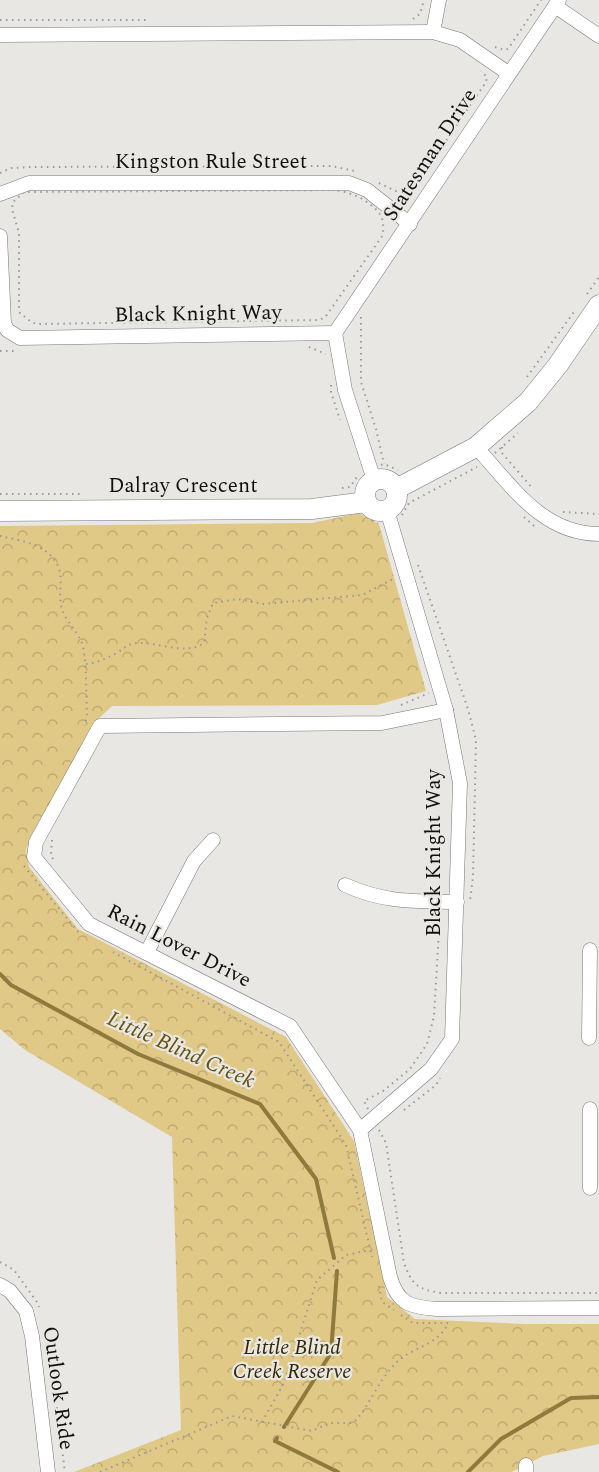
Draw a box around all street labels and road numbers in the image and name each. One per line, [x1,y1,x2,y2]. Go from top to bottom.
street label: Statesman Drive [375,82,485,228]
street label: Kingston Rule Street [115,146,307,178]
street label: Black Knight Way [114,297,283,331]
street label: Dalray Crescent [108,470,258,502]
street label: Black Knight Way [418,768,450,937]
street label: Rain Lover Drive [101,896,257,996]
street label: Outlook Ride [33,1324,83,1452]

